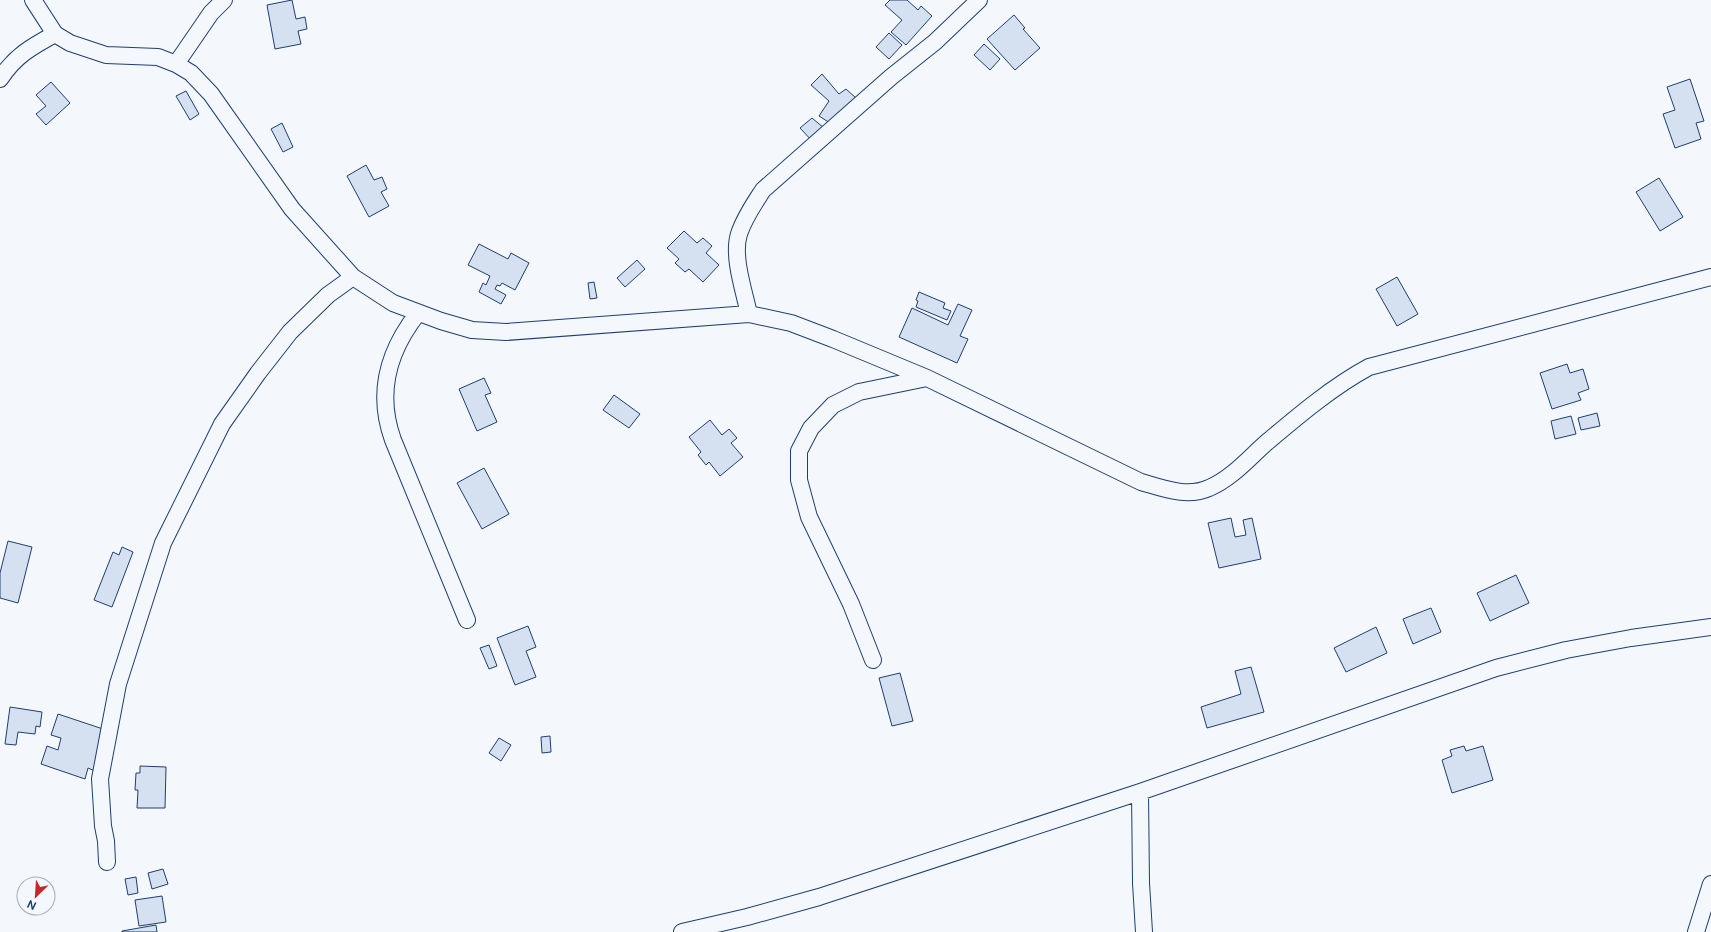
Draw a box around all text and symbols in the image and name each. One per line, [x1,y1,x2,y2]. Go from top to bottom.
north arrow [16,876,56,916]
text: N [25,898,38,912]

